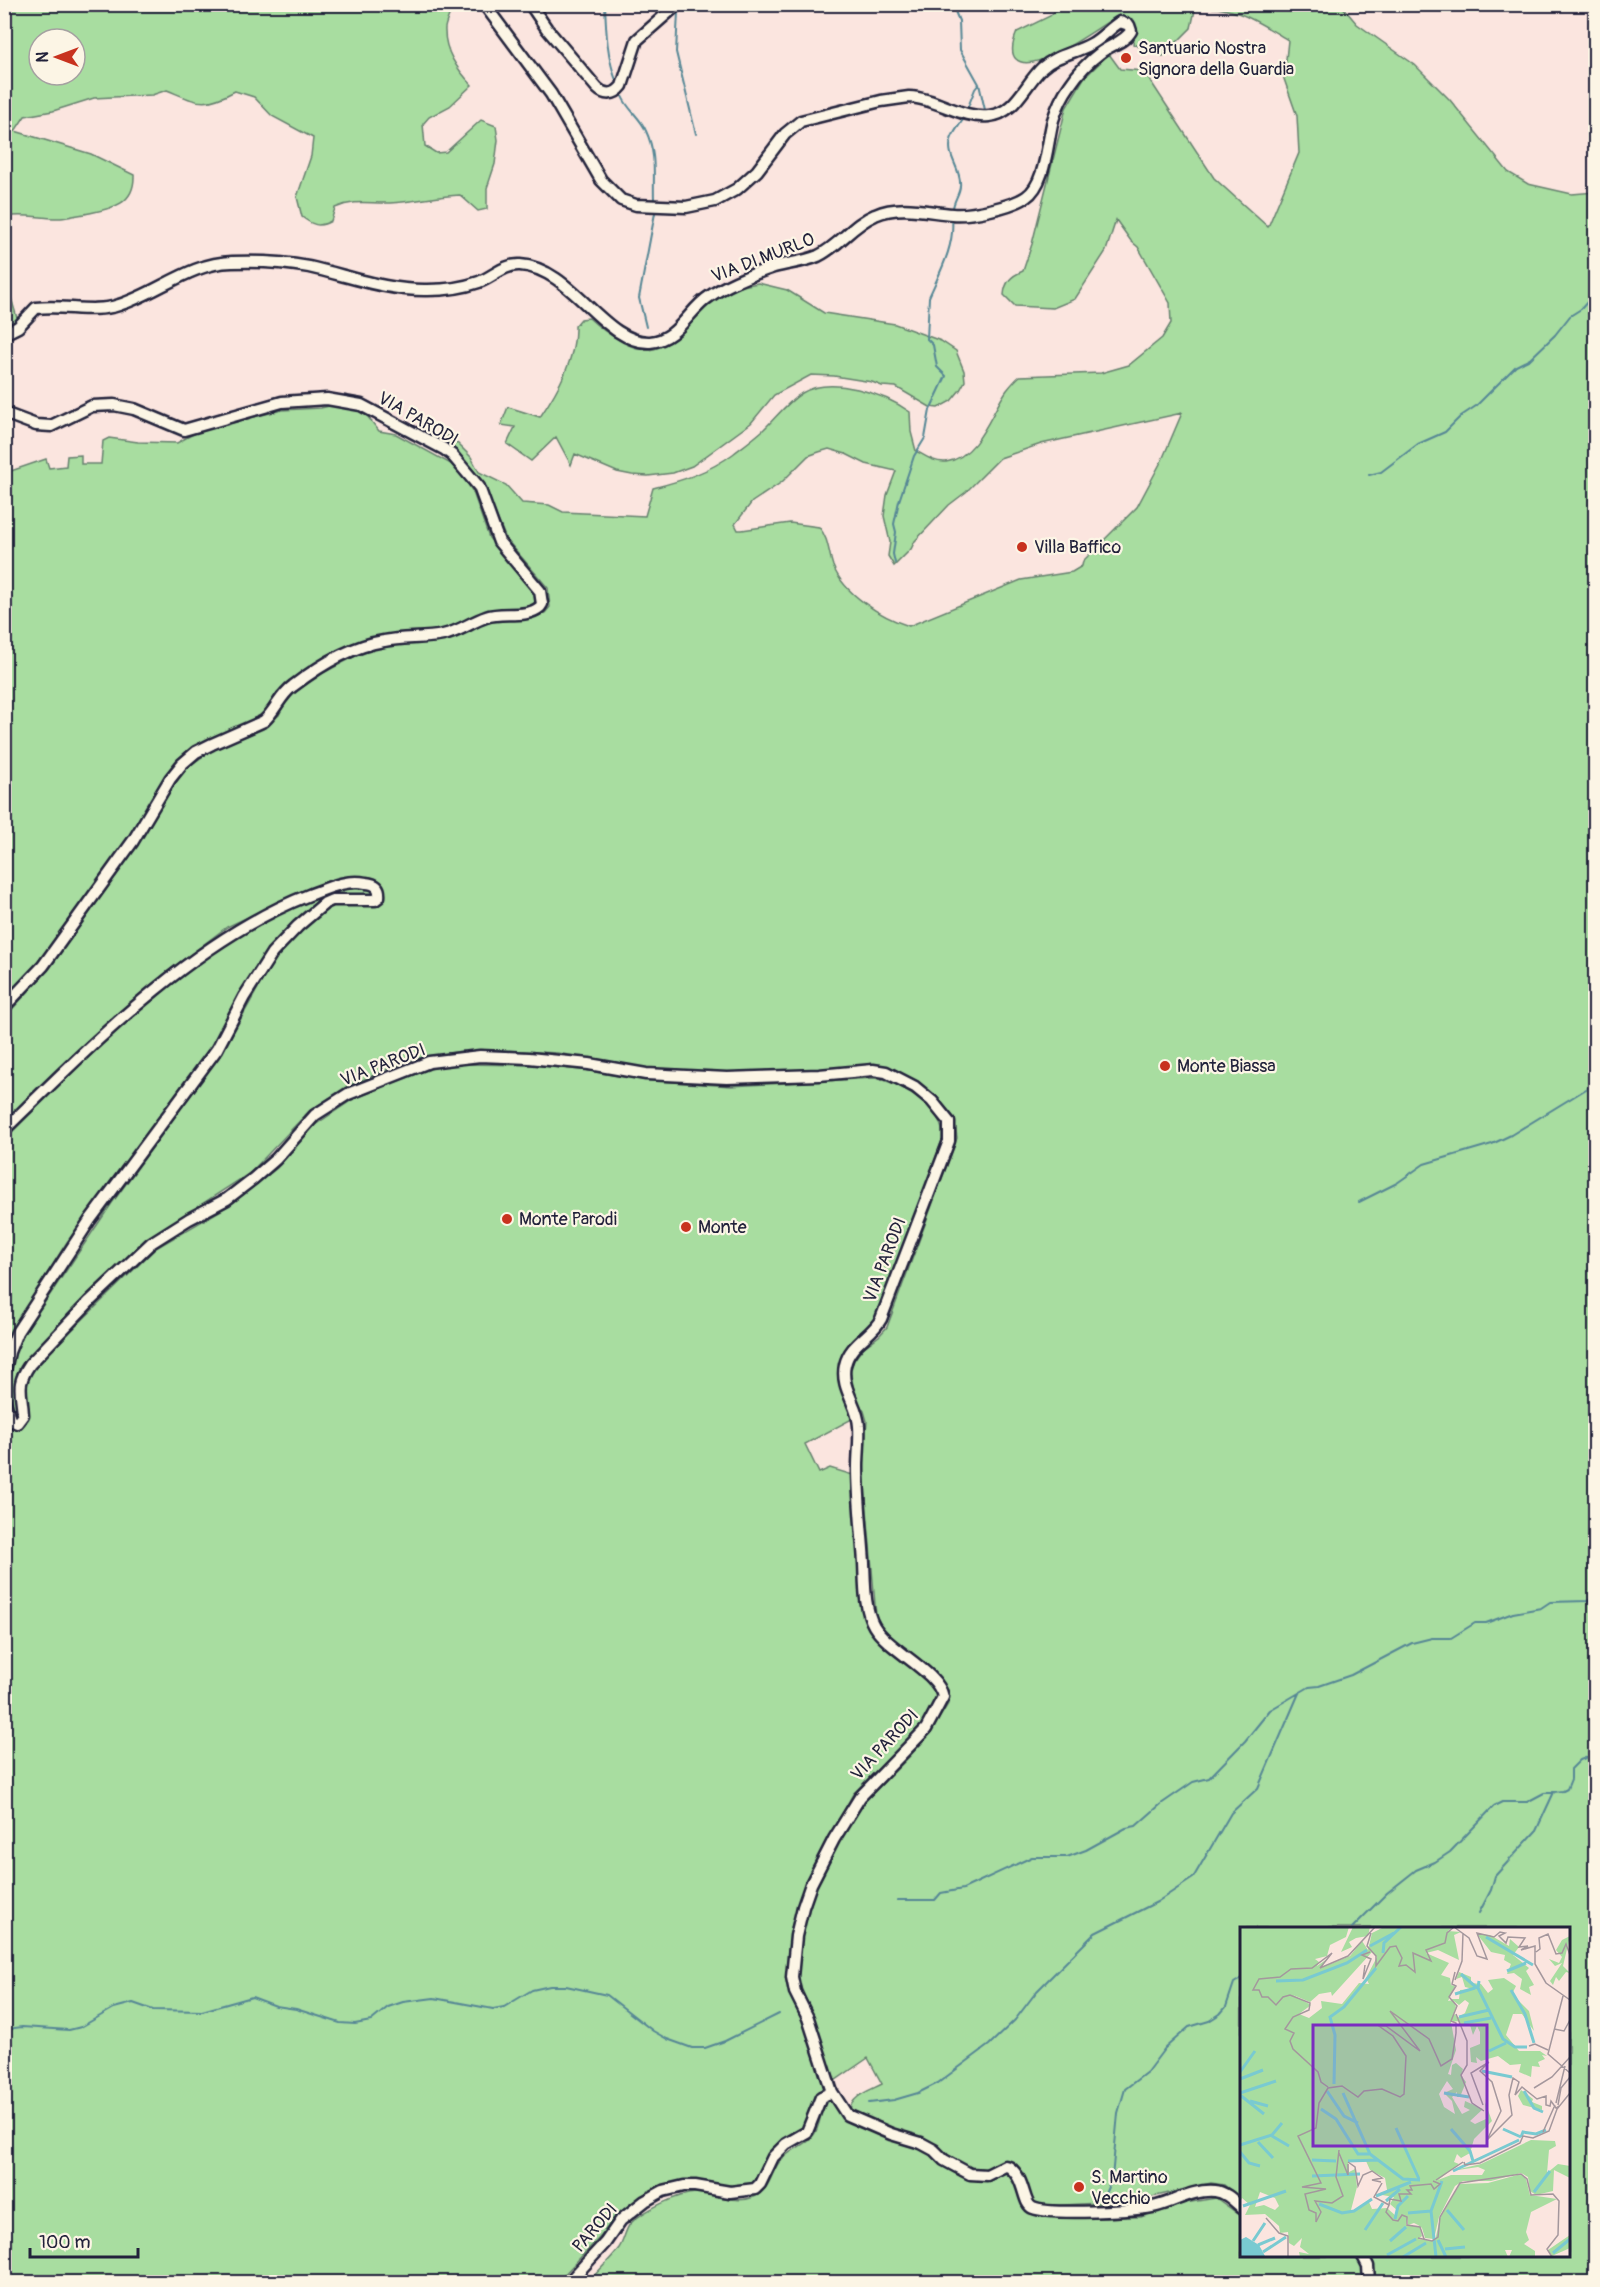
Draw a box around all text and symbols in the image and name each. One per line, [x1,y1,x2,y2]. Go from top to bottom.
north arrow [27,27,87,87]
place label: Santuario Nostra Signora della Guardia [1138,37,1294,81]
text: N [33,51,53,62]
marker: Santuario Nostra Signora della Guardia [1119,51,1133,65]
street label: VIA DI MURLO [708,228,818,288]
street label: VIA PARODI [374,387,462,451]
place label: Villa Baffico [1034,536,1122,559]
marker: Villa Baffico [1015,540,1029,554]
street label: VIA PARODI [337,1038,429,1092]
place label: Monte Biassa [1177,1055,1276,1078]
marker: Monte Biassa [1158,1059,1172,1073]
place label: Monte Parodi [519,1208,617,1231]
marker: Monte Parodi [500,1212,514,1226]
street label: VIA PARODI [858,1214,912,1306]
place label: Monte [698,1216,747,1239]
marker: Monte [679,1220,693,1234]
street label: VIA PARODI [846,1704,924,1786]
inset map [1240,1927,1570,2257]
place label: S. Martino Vecchio [1091,2166,1168,2210]
marker: S. Martino Vecchio [1072,2180,1086,2194]
street label: PARODI [567,2199,623,2257]
scale bar [30,2221,138,2259]
text: 100 m [39,2231,91,2254]

